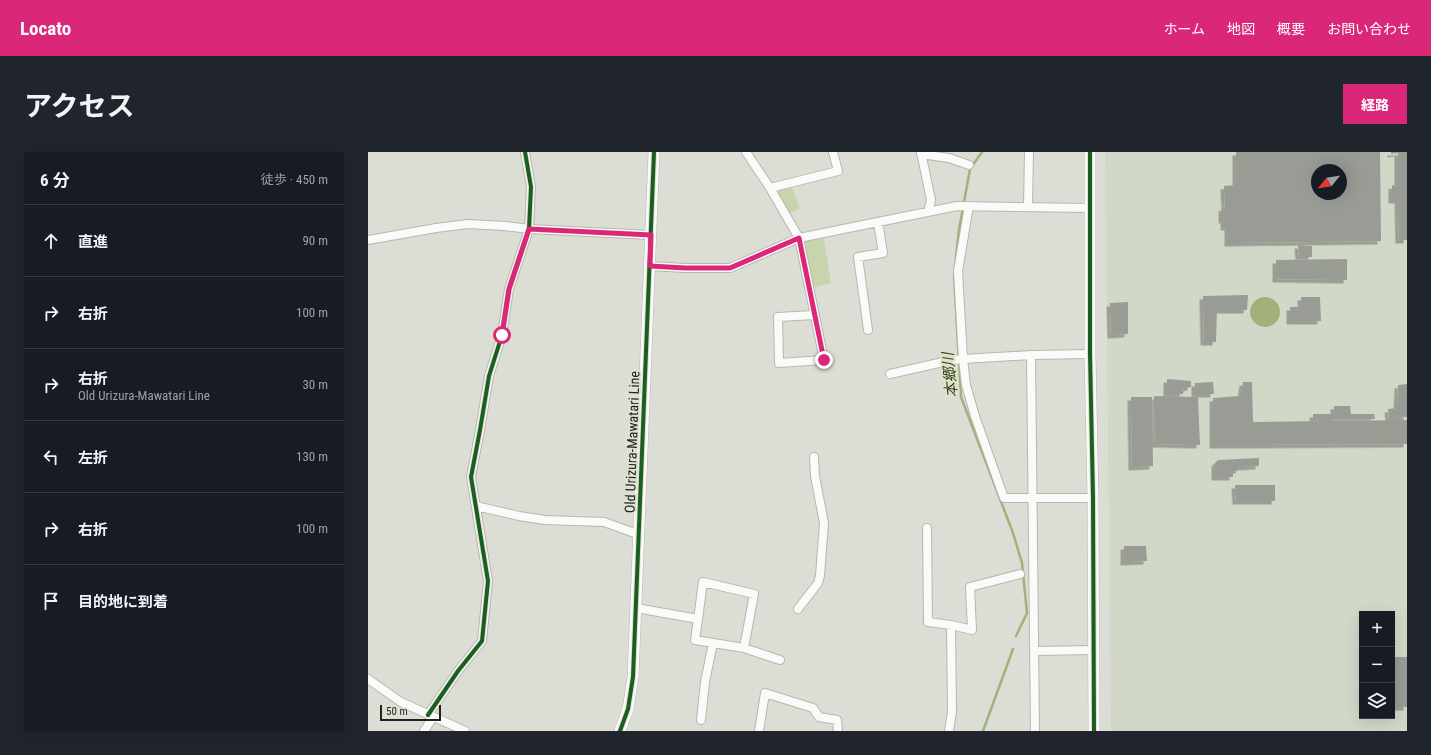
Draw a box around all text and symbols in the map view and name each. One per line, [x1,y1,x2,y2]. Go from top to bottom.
text: Locato [20,17,71,40]
text: ホーム [1163,21,1205,37]
text: 地図 [1227,21,1255,37]
text: 概要 [1277,21,1305,37]
text: お問い合わせ [1327,21,1411,37]
button: 経路 [1343,84,1407,124]
text: アクセス [24,90,135,123]
north arrow [1311,164,1347,200]
text: 6 分 [40,170,70,190]
text: 徒歩 · 450 m [261,172,328,187]
icon: ahead [40,230,62,252]
text: 直進 [78,233,108,251]
text: 90 m [302,233,328,248]
icon: right [40,302,62,324]
text: 右折 [78,305,108,323]
text: 100 m [296,305,328,320]
route start [493,326,511,344]
water label: 本郷川 [939,350,961,398]
route end [815,351,833,369]
text: 右折 [78,370,108,388]
street label: Old Urizura-Mawatari Line [622,370,642,513]
icon: right [40,374,62,396]
text: 30 m [302,377,328,392]
text: Old Urizura-Mawatari Line [78,388,210,403]
icon: left [40,446,62,468]
text: 左折 [78,449,108,467]
text: 130 m [296,449,328,464]
icon: right [40,518,62,540]
text: 右折 [78,521,108,539]
text: 100 m [296,521,328,536]
icon: arrive [40,590,62,612]
text: 目的地に到着 [78,593,168,611]
map controls [1359,611,1395,719]
button: + [1359,611,1395,647]
button: − [1359,647,1395,683]
button: layers [1359,683,1395,719]
scale bar [380,703,441,722]
text: 50 m [386,705,408,718]

